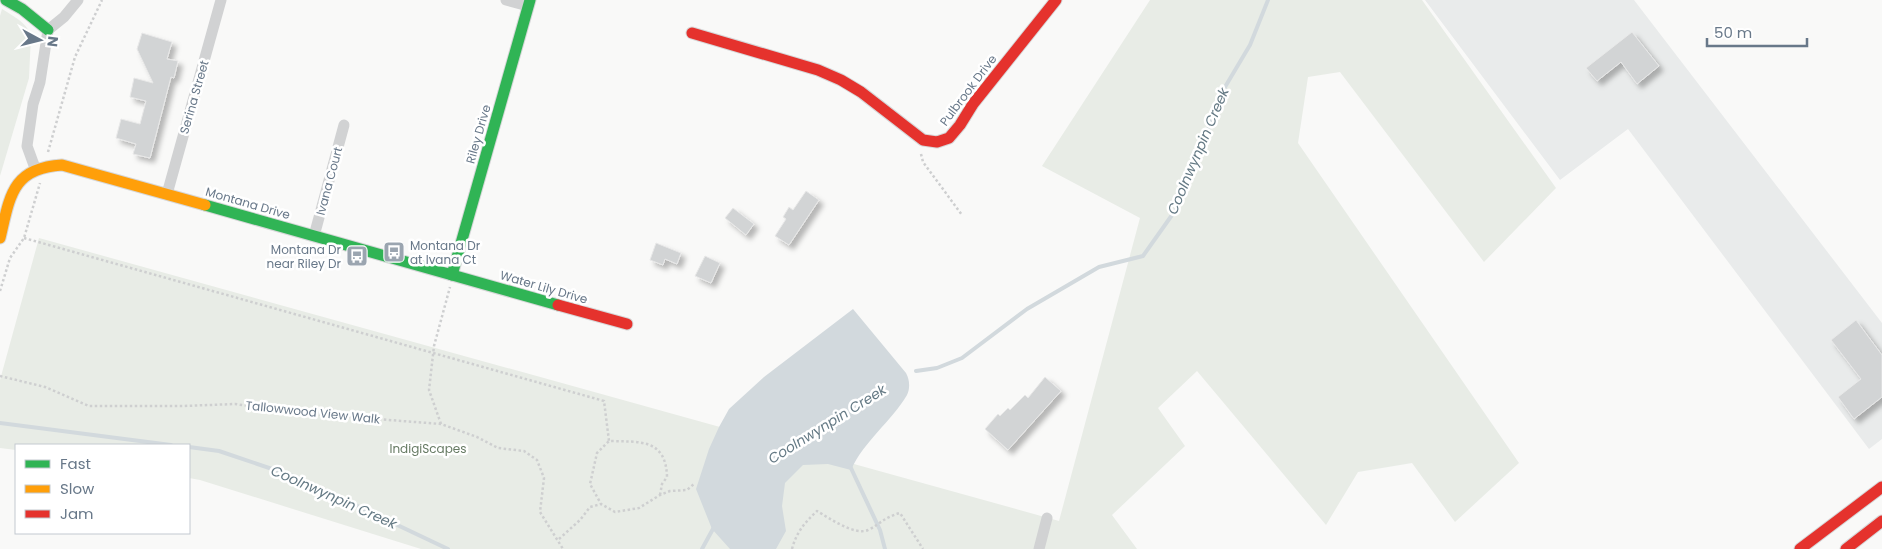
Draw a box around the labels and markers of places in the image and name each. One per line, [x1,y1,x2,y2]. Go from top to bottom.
place label: Montana Dr at Ivana Ct [410,237,481,268]
bus stop icon: Montana Dr at Ivana Ct [382,240,406,264]
place label: Montana Dr near Riley Dr [267,241,342,272]
bus stop icon: Montana Dr near Riley Dr [345,244,369,268]

